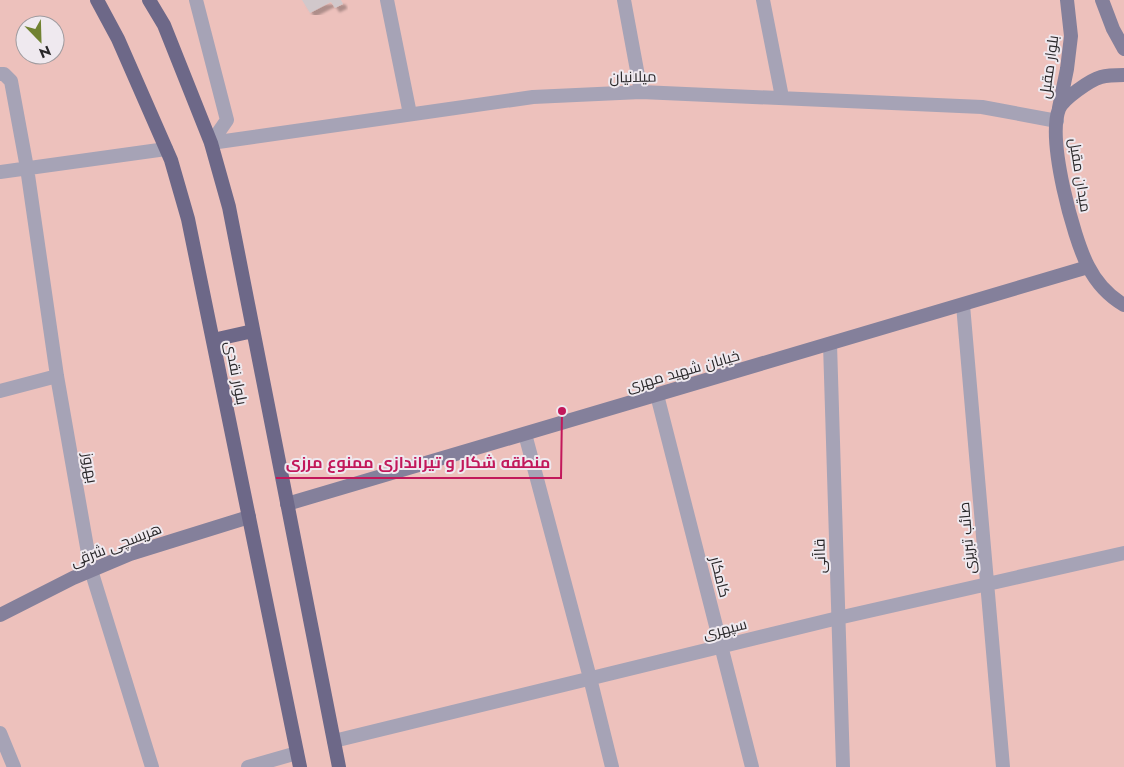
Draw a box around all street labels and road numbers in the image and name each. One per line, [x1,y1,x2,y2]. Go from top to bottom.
street label: بلوار مقبل [1034,34,1064,100]
street label: میلانیان [609,66,657,88]
street label: میدان مقبل [1063,136,1097,214]
street label: بلوار نقدی [219,339,253,407]
street label: خیابان شهید مهری [624,344,742,398]
street label: بهروز [76,450,103,485]
street label: صائب تبریزی [953,501,981,575]
street label: هریسچی شرقی [67,517,165,573]
street label: قاآنی [808,538,832,574]
street label: کامکار [704,553,736,600]
street label: سپهری [701,613,749,645]

